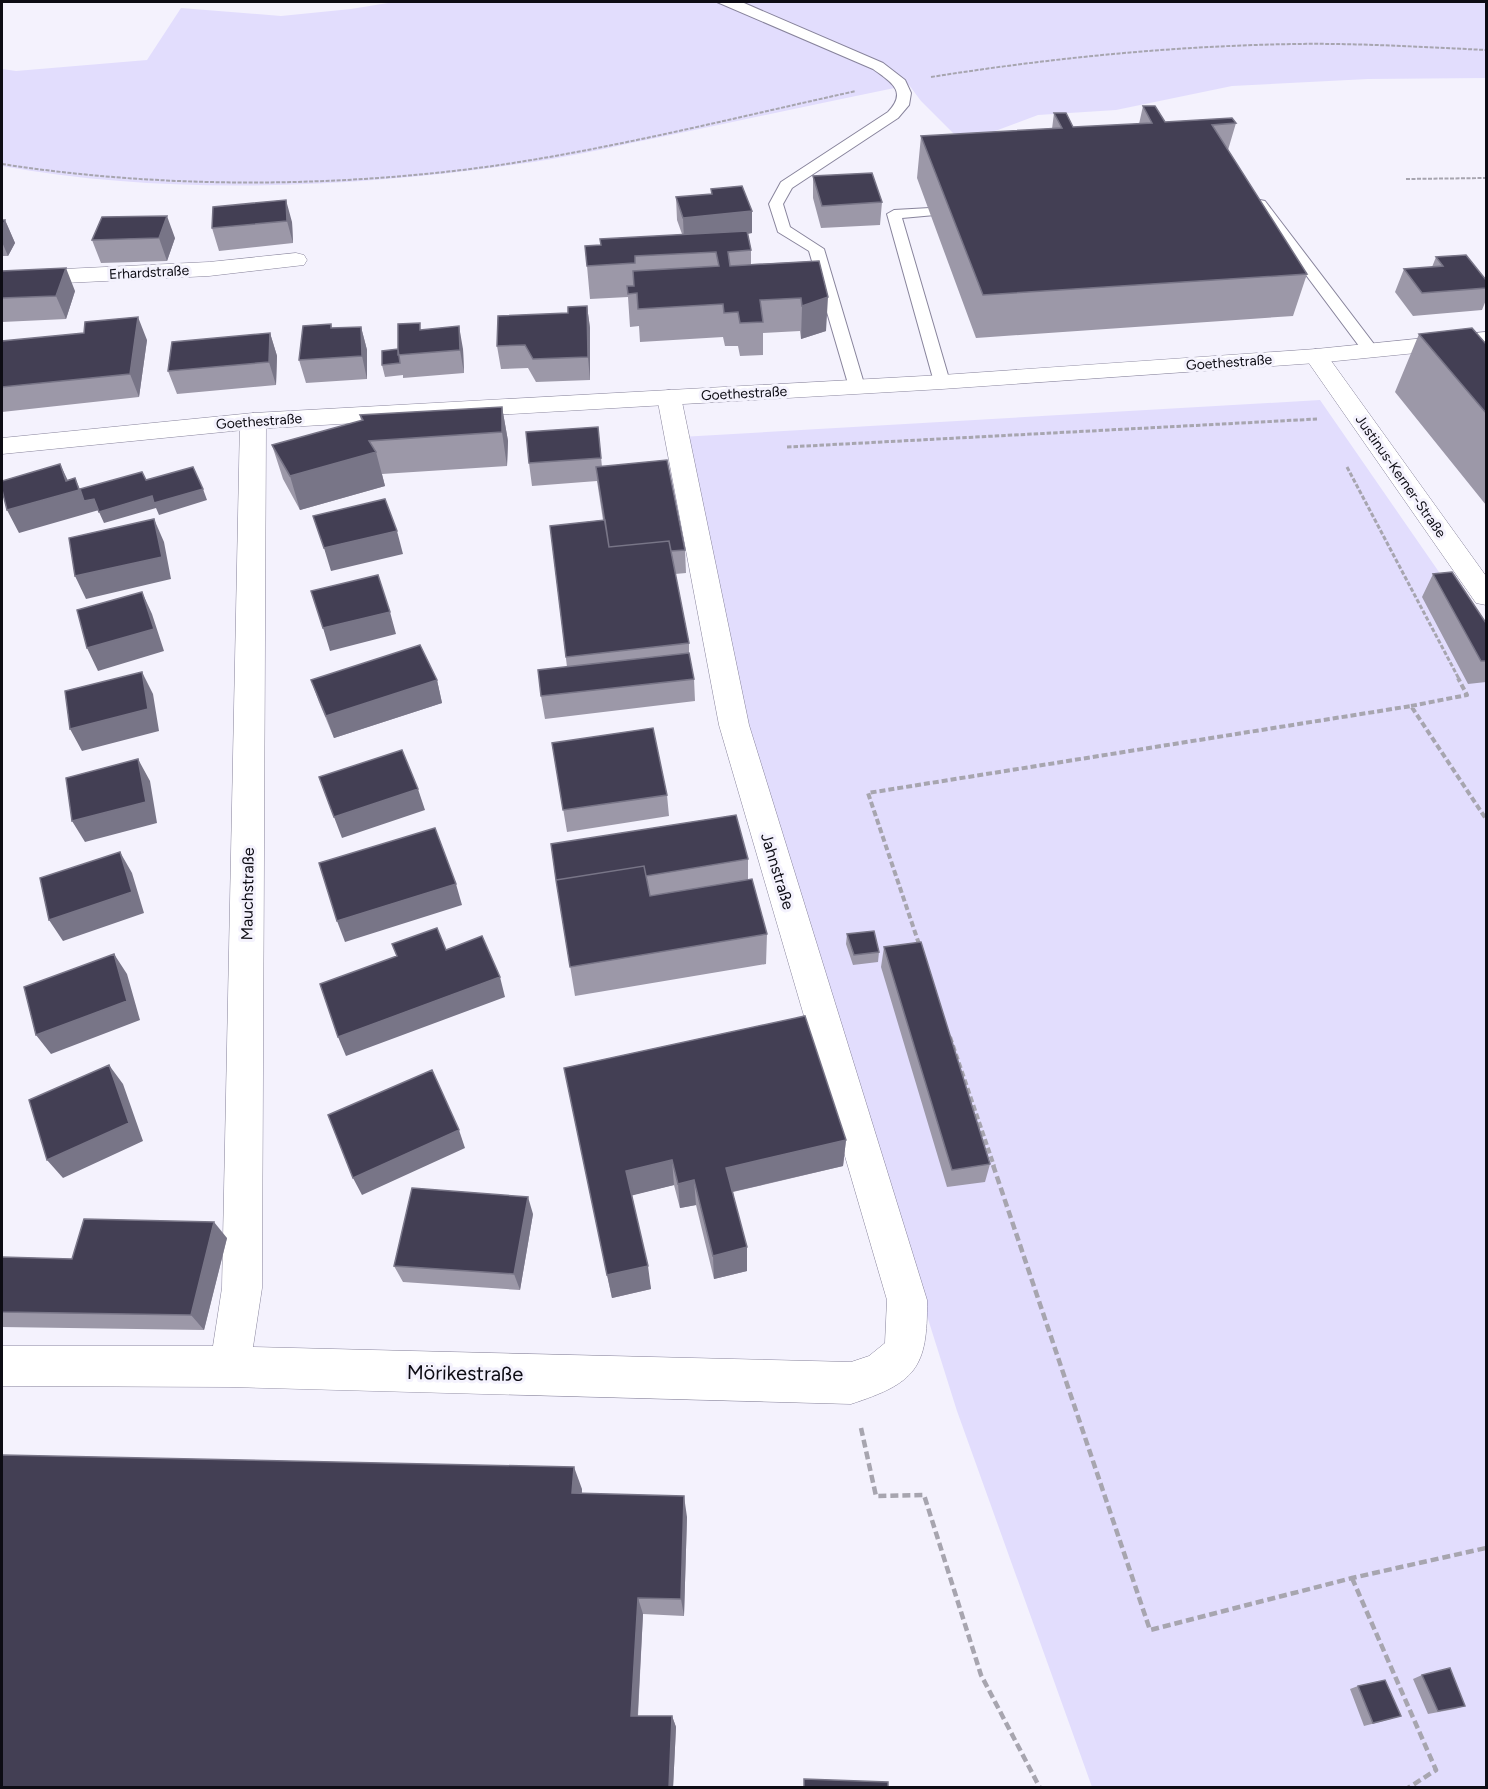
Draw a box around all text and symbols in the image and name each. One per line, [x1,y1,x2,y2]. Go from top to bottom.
street label: Erhardstraße [109,262,190,283]
street label: Goethestraße [1185,351,1273,374]
street label: Goethestraße [700,383,788,404]
street label: Goethestraße [215,410,303,433]
street label: Justinus-Kerner-Straße [1352,412,1450,541]
street label: Jahnstraße [757,831,798,912]
street label: Mauchstraße [237,847,258,941]
street label: Mörikestraße [407,1360,523,1386]

